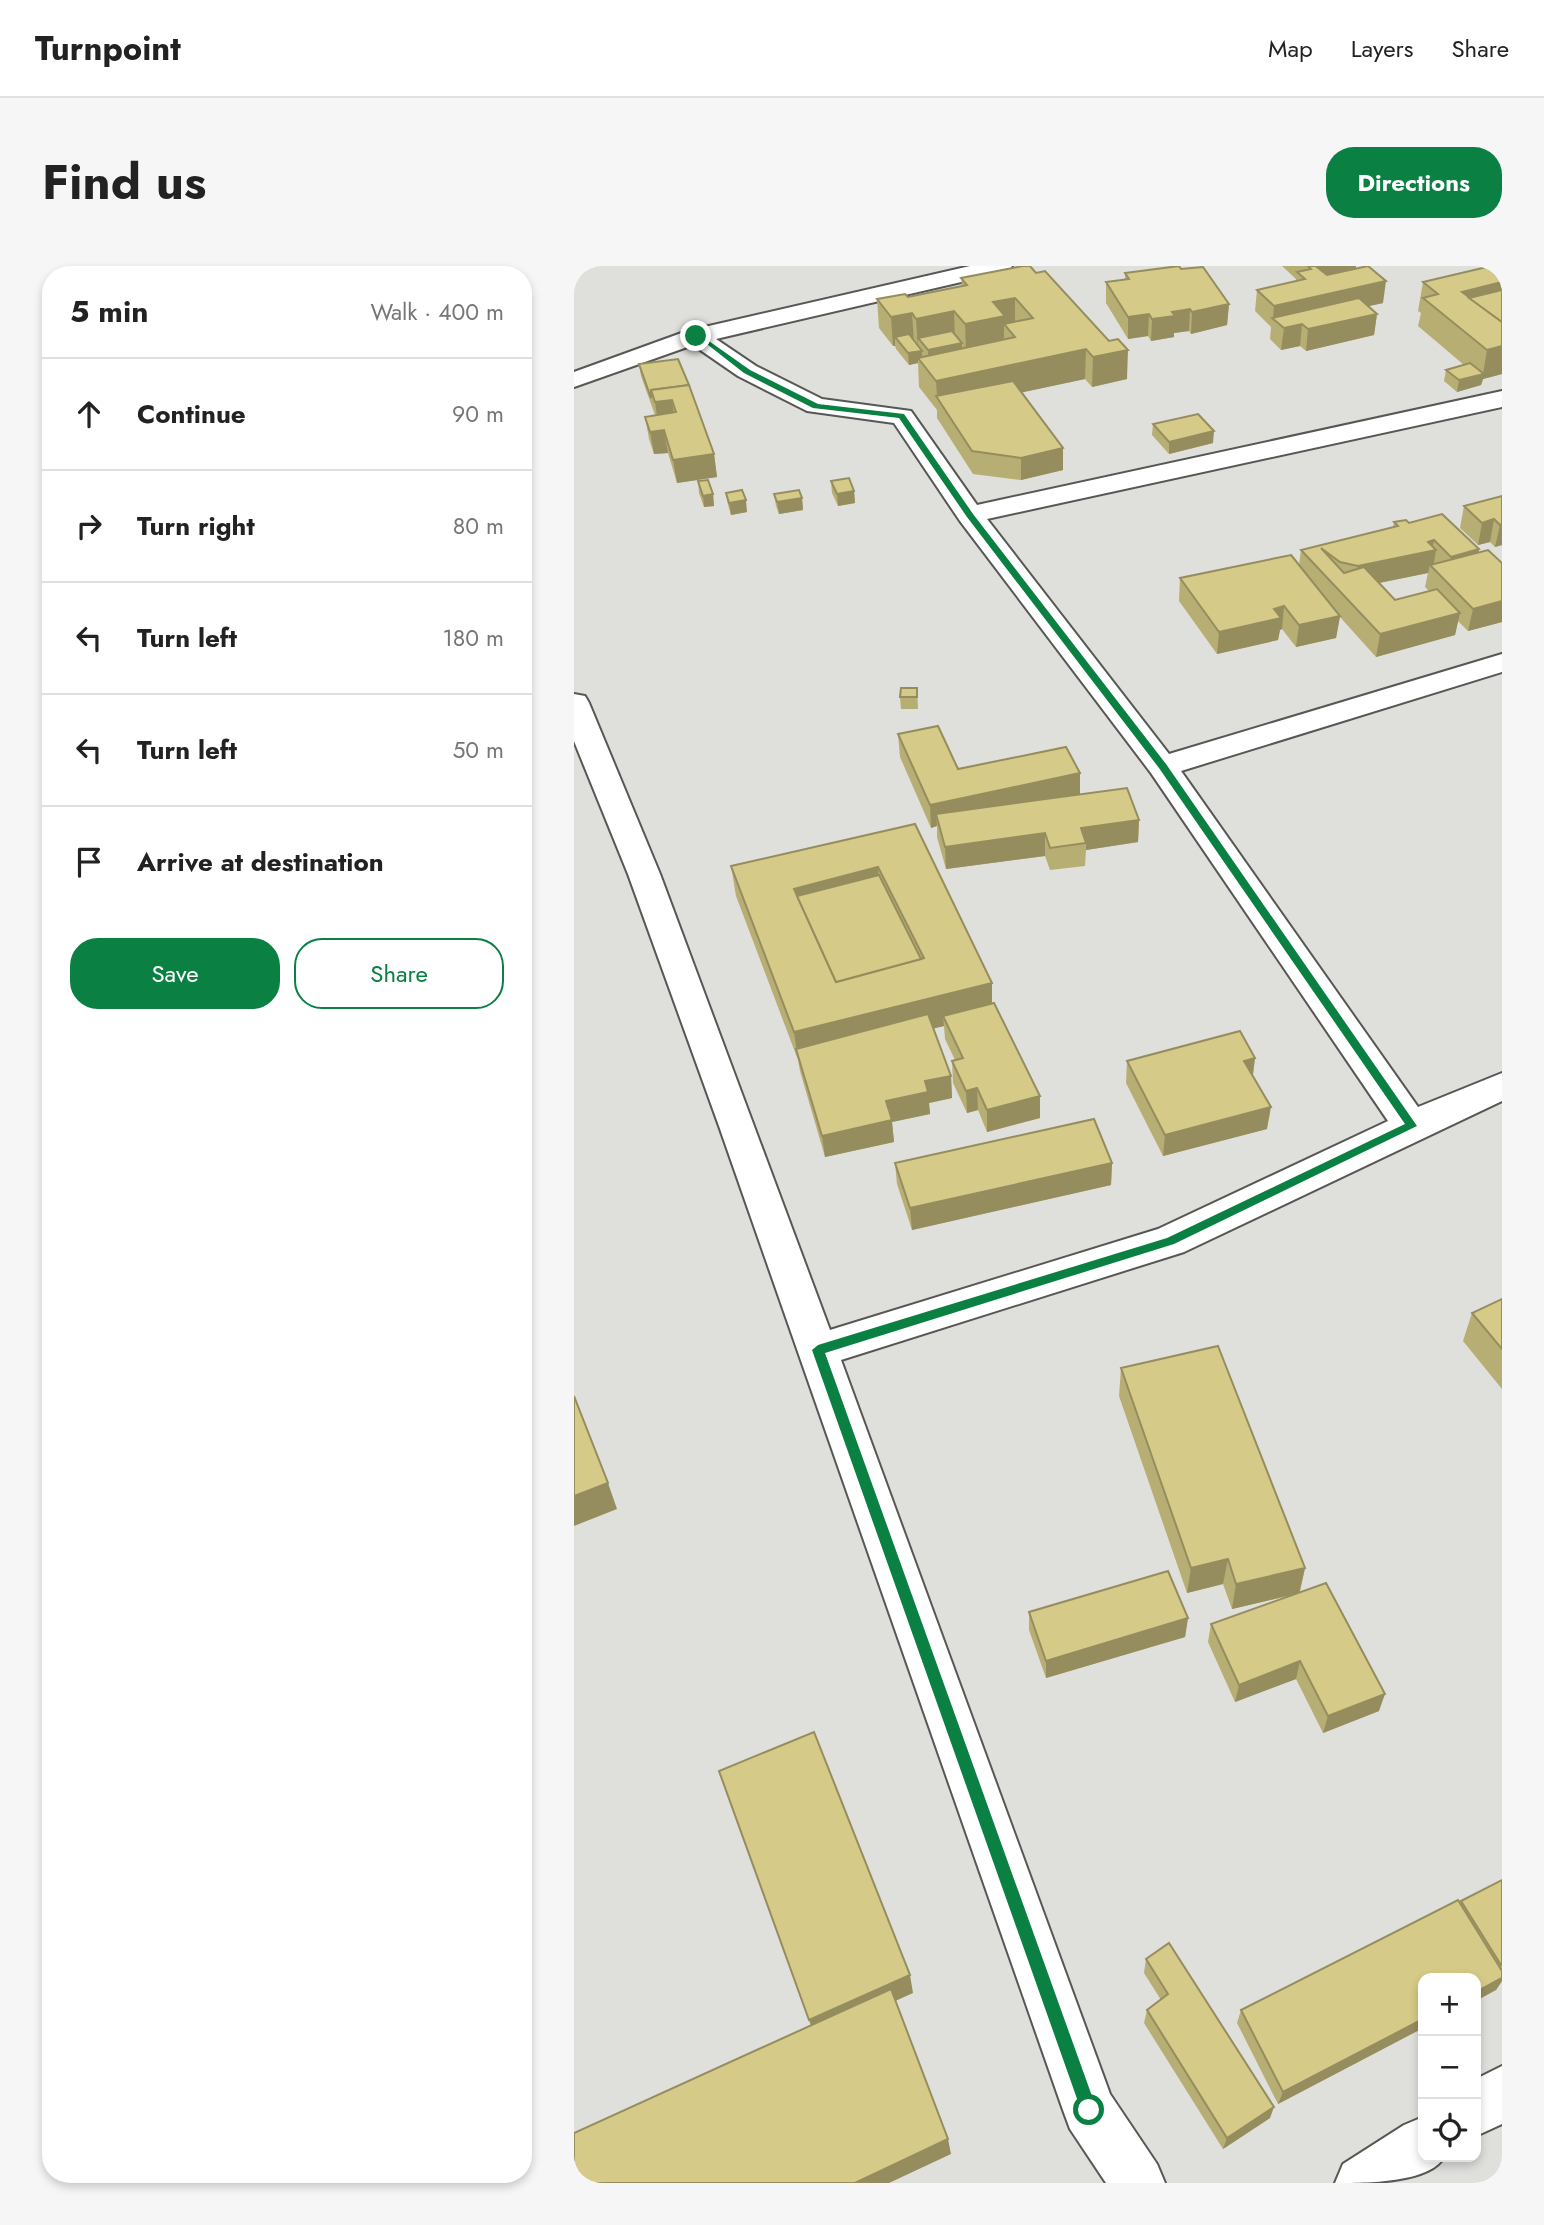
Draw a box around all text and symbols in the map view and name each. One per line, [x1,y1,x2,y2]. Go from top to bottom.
text: Turnpoint [35,25,181,72]
text: Map [1268,31,1313,66]
text: Layers [1351,31,1413,66]
text: Share [1451,31,1509,66]
text: Find us [42,147,206,217]
button: Directions [1326,147,1502,218]
text: 5 min [70,290,148,333]
text: Walk · 400 m [371,295,504,329]
route end [680,320,711,351]
icon: ahead [70,395,108,433]
text: Continue [137,395,246,433]
text: 90 m [452,397,504,431]
icon: right [70,507,108,545]
text: Turn right [137,507,255,545]
text: 80 m [453,509,504,543]
icon: left [70,619,108,657]
text: Turn left [137,619,237,657]
text: 180 m [442,621,504,655]
icon: left [70,731,108,769]
text: Turn left [137,731,237,769]
text: 50 m [452,733,504,767]
icon: arrive [70,843,108,881]
text: Arrive at destination [137,843,384,881]
button: Save [70,938,280,1009]
button: Share [294,938,504,1009]
map controls [1418,1973,1481,2162]
button: + [1418,1973,1481,2036]
button: − [1418,2036,1481,2099]
route start [1073,2094,1104,2125]
button: locate [1418,2099,1481,2162]

